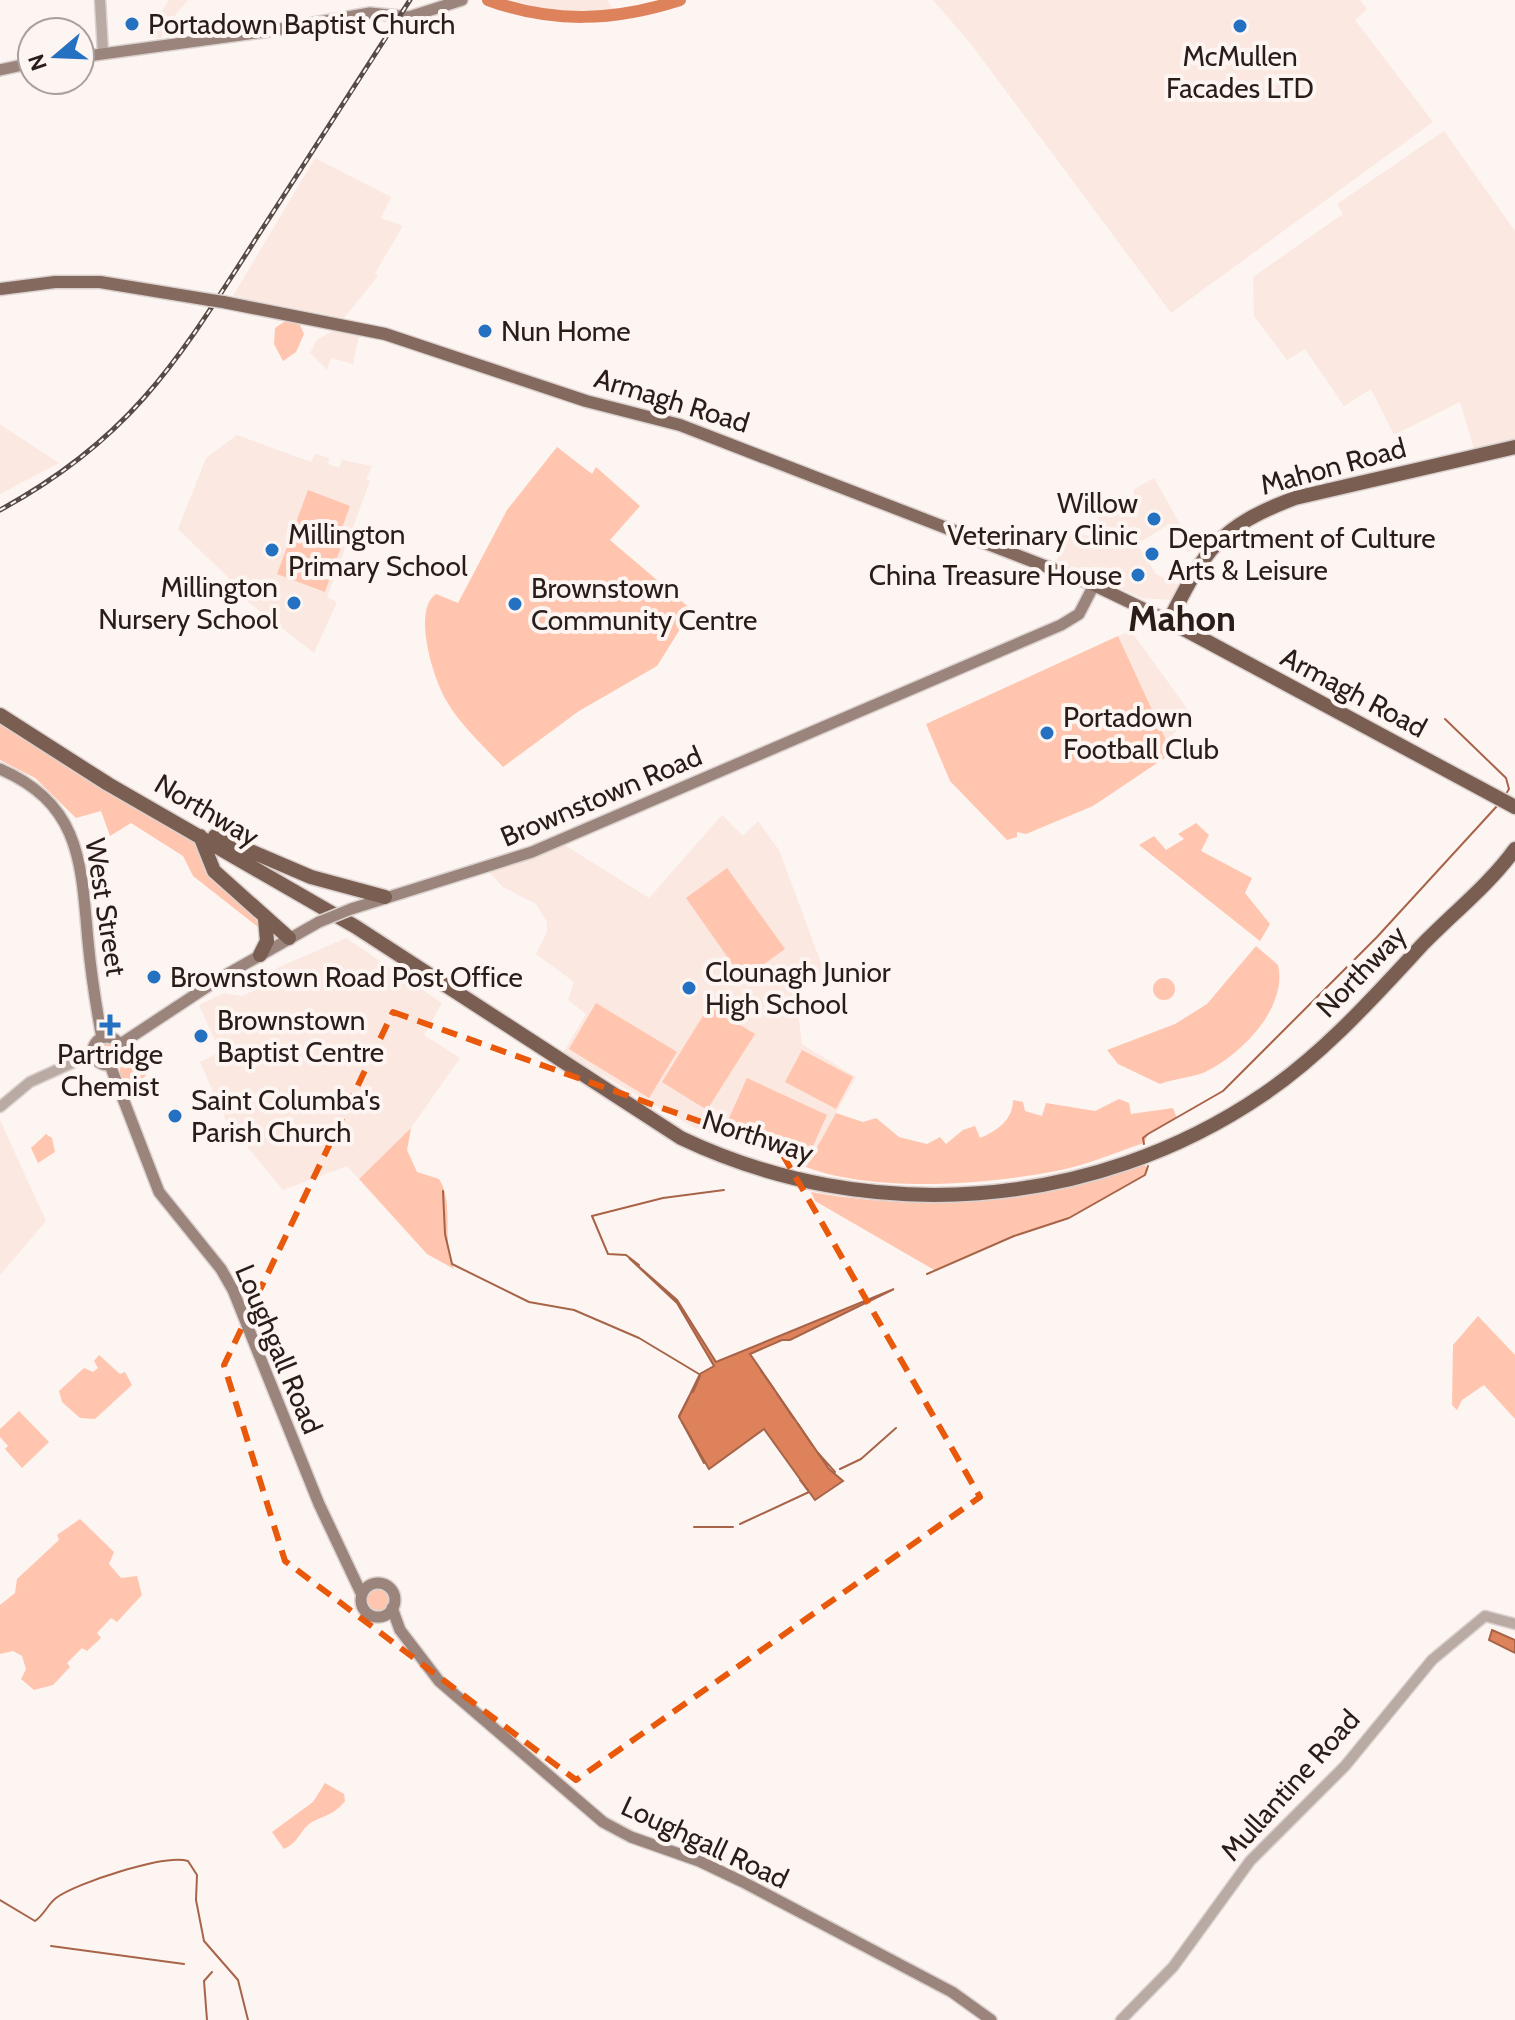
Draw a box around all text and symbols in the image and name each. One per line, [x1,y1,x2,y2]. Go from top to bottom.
place label: Portadown Baptist Church [148,7,456,41]
marker: Portadown Baptist Church [123,15,141,33]
north arrow [16,16,96,96]
marker: McMullen Facades LTD [1231,17,1249,35]
place label: McMullen Facades LTD [1166,39,1314,105]
text: N [22,51,53,74]
place label: Nun Home [501,314,631,348]
marker: Nun Home [476,322,494,340]
street label: Armagh Road [590,360,754,440]
street label: Mahon Road [1257,430,1409,502]
place label: Willow Veterinary Clinic [947,486,1138,552]
marker: Willow Veterinary Clinic [1145,510,1163,528]
place label: Millington Primary School [288,517,468,583]
place label: Department of Culture Arts & Leisure [1168,521,1436,587]
marker: Millington Primary School [263,541,281,559]
marker: Department of Culture Arts & Leisure [1143,545,1161,563]
place label: China Treasure House [869,558,1122,592]
marker: China Treasure House [1129,566,1147,584]
place label: Millington Nursery School [98,570,278,636]
place label: Brownstown Community Centre [531,571,757,637]
marker: Millington Nursery School [285,594,303,612]
marker: Brownstown Community Centre [506,595,524,613]
district label: Mahon [1128,596,1236,640]
street label: Armagh Road [1275,639,1433,745]
place label: Portadown Football Club [1063,700,1219,766]
marker: Portadown Football Club [1038,724,1056,742]
street label: Brownstown Road [495,738,707,854]
street label: Northway [149,766,265,854]
street label: West Street [78,836,134,978]
street label: Northway [1309,918,1413,1024]
place label: Clounagh Junior High School [705,955,891,1021]
place label: Brownstown Road Post Office [170,960,523,994]
marker: Brownstown Road Post Office [145,968,163,986]
marker: Clounagh Junior High School [680,979,698,997]
place label: Brownstown Baptist Centre [217,1003,384,1069]
marker: Partridge Chemist [101,1016,119,1034]
marker: Brownstown Baptist Centre [192,1027,210,1045]
place label: Partridge Chemist [57,1037,163,1103]
place label: Saint Columba's Parish Church [191,1083,380,1149]
street label: Northway [698,1102,818,1170]
marker: Saint Columba's Parish Church [166,1107,184,1125]
street label: Loughgall Road [228,1259,330,1439]
street label: Mullantine Road [1213,1702,1367,1868]
street label: Loughgall Road [616,1788,794,1896]

